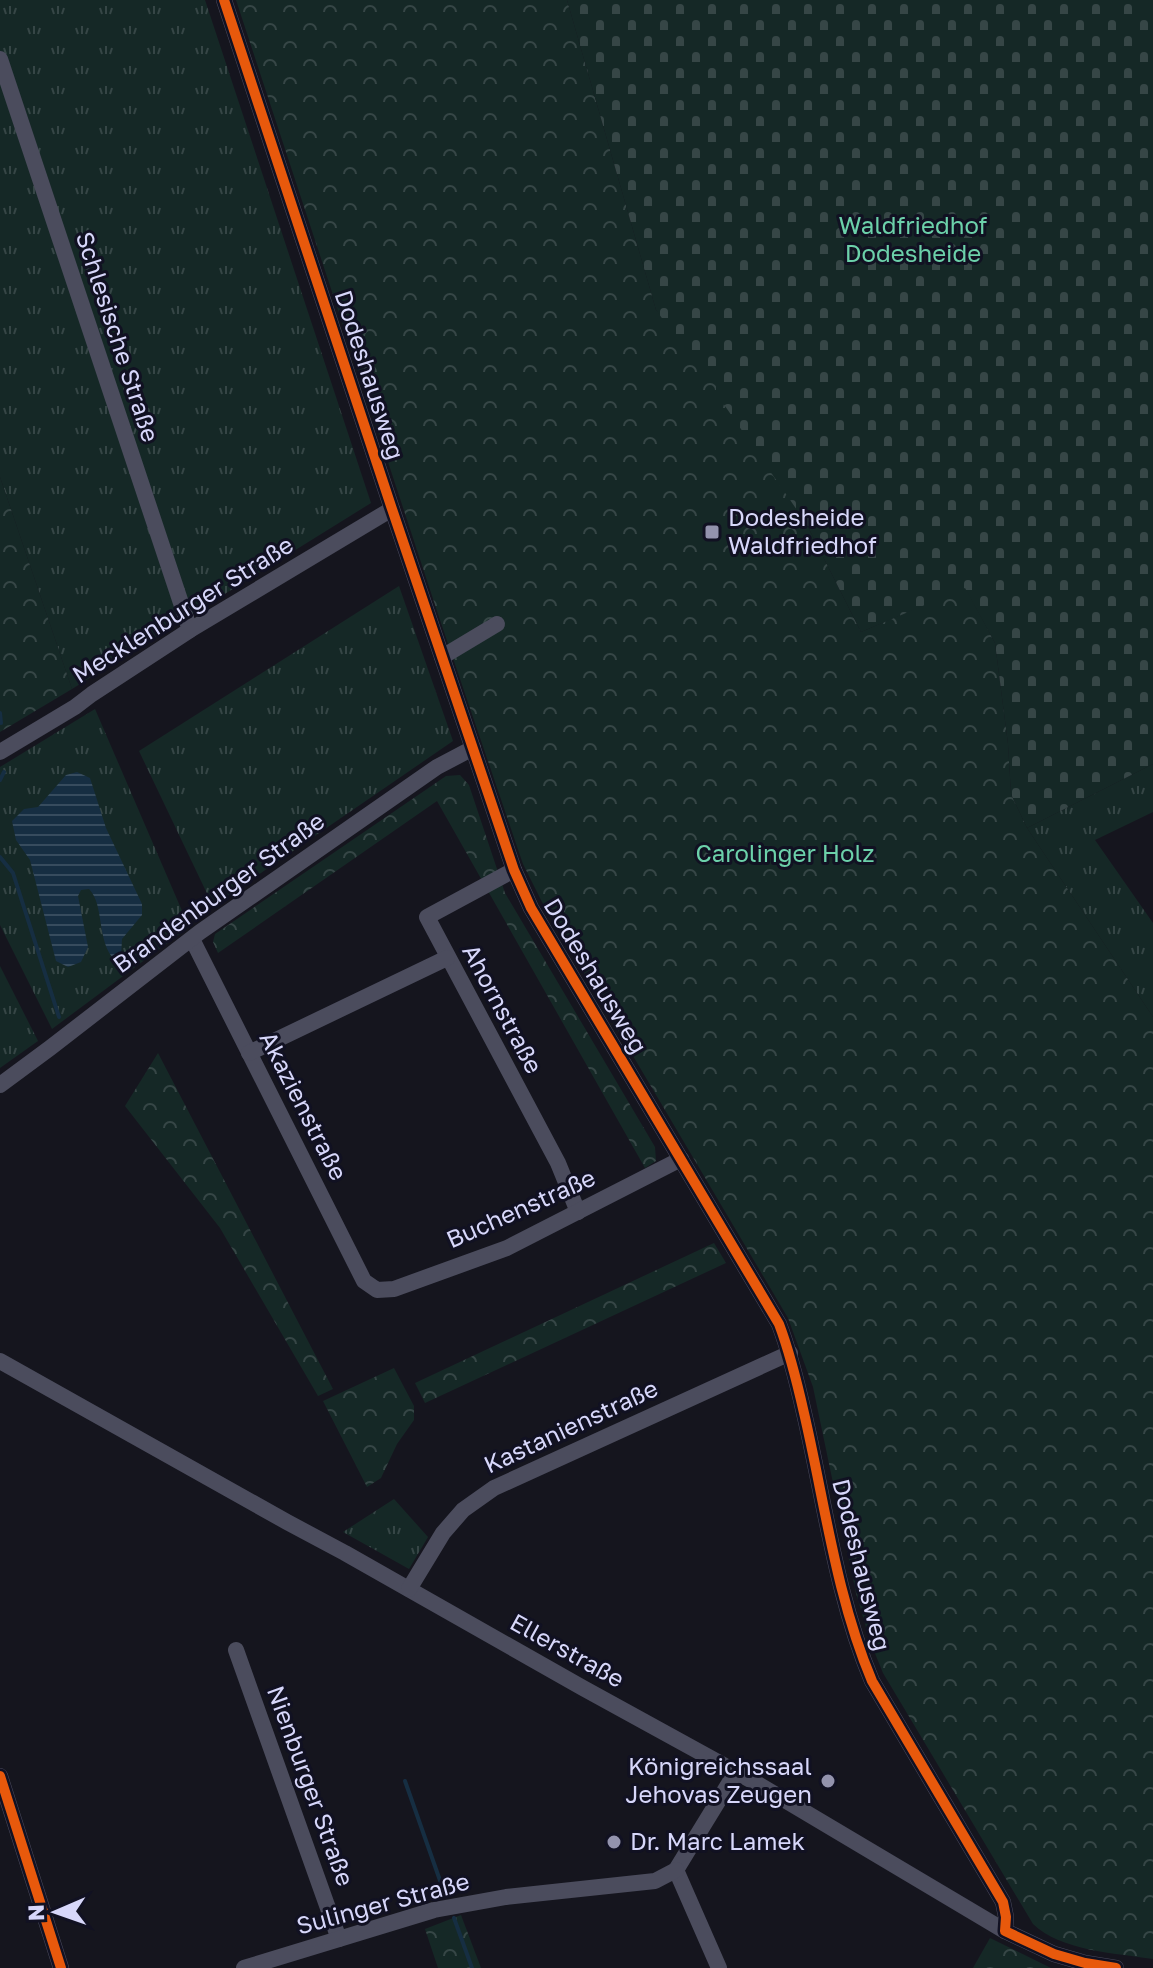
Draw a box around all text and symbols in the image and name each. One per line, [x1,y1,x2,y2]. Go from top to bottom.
park label: Waldfriedhof Dodesheide [839,210,988,267]
street label: Schlesische Straße [71,228,166,445]
street label: Dodeshausweg [329,286,411,463]
place label: Dodesheide Waldfriedhof [728,502,877,559]
marker: Dodesheide Waldfriedhof [703,523,721,541]
street label: Mecklenburger Straße [66,529,298,689]
street label: Brandenburger Straße [107,805,330,978]
park label: Carolinger Holz [695,838,875,867]
street label: Dodeshausweg [539,892,654,1058]
street label: Ahornstraße [457,939,550,1078]
street label: Akazienstraße [254,1026,354,1185]
street label: Buchenstraße [441,1162,599,1253]
street label: Kastanienstraße [479,1373,662,1479]
street label: Dodeshausweg [827,1476,898,1654]
street label: Ellerstraße [506,1606,630,1693]
street label: Nienburger Straße [262,1681,361,1889]
place label: Königreichssaal Jehovas Zeugen [625,1751,812,1808]
marker: Königreichssaal Jehovas Zeugen [819,1772,837,1790]
place label: Dr. Marc Lamek [630,1826,805,1855]
marker: Dr. Marc Lamek [605,1833,623,1851]
street label: Sulinger Straße [293,1866,472,1940]
north arrow [16,1872,96,1952]
text: N [22,1904,49,1922]

